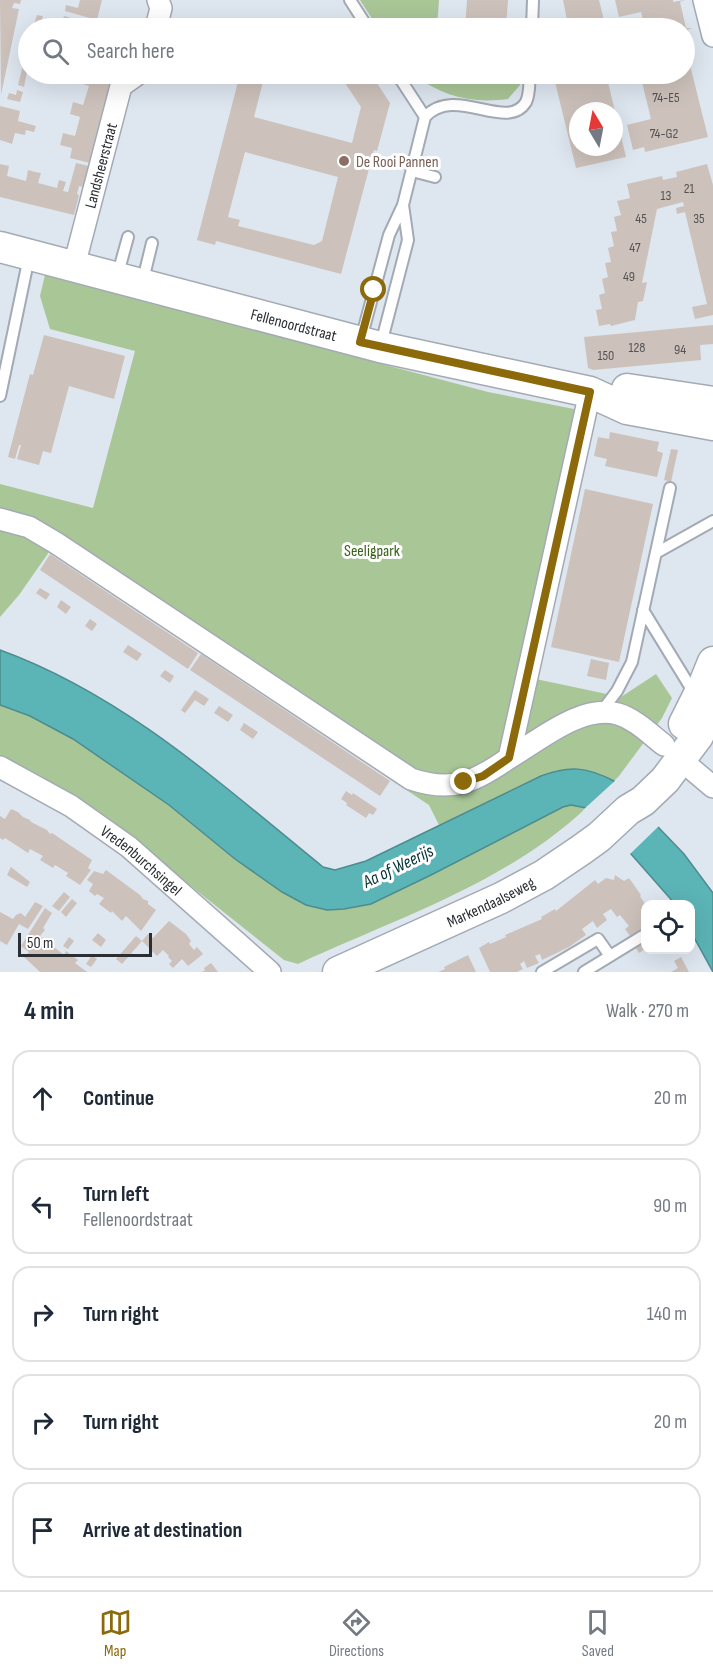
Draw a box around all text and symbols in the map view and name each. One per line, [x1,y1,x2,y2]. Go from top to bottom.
search box [18,18,695,84]
icon: search [39,35,72,68]
text: Search here [87,38,174,65]
house number: 74-E5 [652,89,680,106]
north arrow [569,102,623,156]
street label: Landsheerstraat [81,121,122,211]
house number: 74-G2 [650,125,679,142]
place label: De Rooi Pannen [356,153,439,172]
marker: De Rooi Pannen [337,154,351,168]
house number: 21 [684,180,694,197]
house number: 13 [661,187,672,204]
house number: 45 [635,210,647,227]
house number: 35 [693,210,705,227]
house number: 47 [629,239,641,256]
house number: 49 [623,268,635,285]
route start [360,276,386,302]
street label: Fellenoordstraat [249,305,339,346]
house number: 128 [629,339,645,356]
house number: 94 [674,341,686,358]
house number: 150 [598,347,614,364]
park label: Seeligpark [344,542,400,561]
route end [450,768,476,794]
street label: Vredenburchsingel [96,822,185,900]
water label: Aa of Weerijs [359,840,438,893]
street label: Markendaalseweg [444,874,539,932]
map controls [641,900,695,954]
button: locate [641,900,695,954]
scale bar [18,930,152,958]
text: 50 m [27,934,53,953]
text: 4 min [24,996,74,1027]
text: Walk · 270 m [606,999,689,1023]
icon: ahead [26,1082,59,1115]
text: Continue [83,1085,154,1112]
text: 20 m [654,1086,687,1110]
text: Turn left [83,1181,149,1208]
icon: left [26,1190,59,1223]
text: 90 m [653,1194,687,1218]
text: Fellenoordstraat [83,1208,193,1232]
icon: right [26,1298,59,1331]
text: Turn right [83,1301,159,1328]
text: 140 m [647,1302,687,1326]
icon: right [26,1406,59,1439]
text: Turn right [83,1409,159,1436]
text: 20 m [654,1410,687,1434]
icon: arrive [26,1514,59,1547]
text: Arrive at destination [83,1517,242,1544]
tab: Map [99,1606,132,1661]
tab: Directions [329,1606,384,1661]
tab: Saved [581,1606,614,1661]

